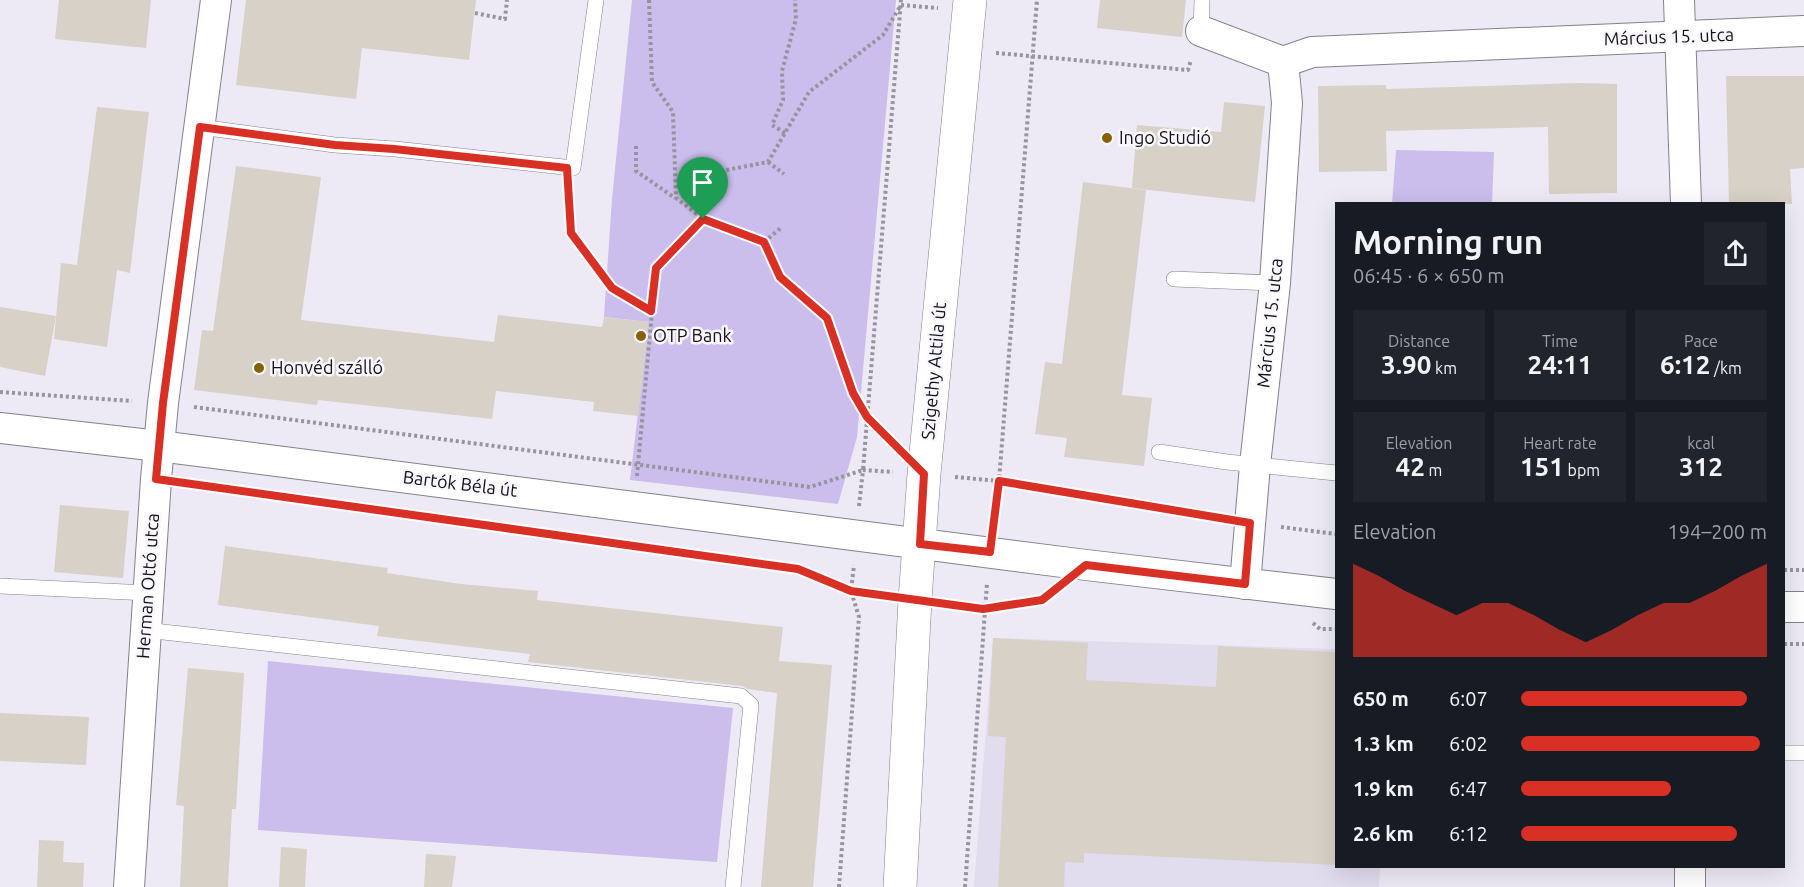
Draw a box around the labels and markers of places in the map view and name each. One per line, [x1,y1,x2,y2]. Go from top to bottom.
place label: Ingo Studió [1119,127,1211,147]
marker: Ingo Studió [1100,131,1114,145]
pin [677,157,728,219]
place label: OTP Bank [653,325,732,345]
marker: OTP Bank [634,329,648,343]
place label: Honvéd szálló [271,357,383,377]
marker: Honvéd szálló [252,361,266,375]

